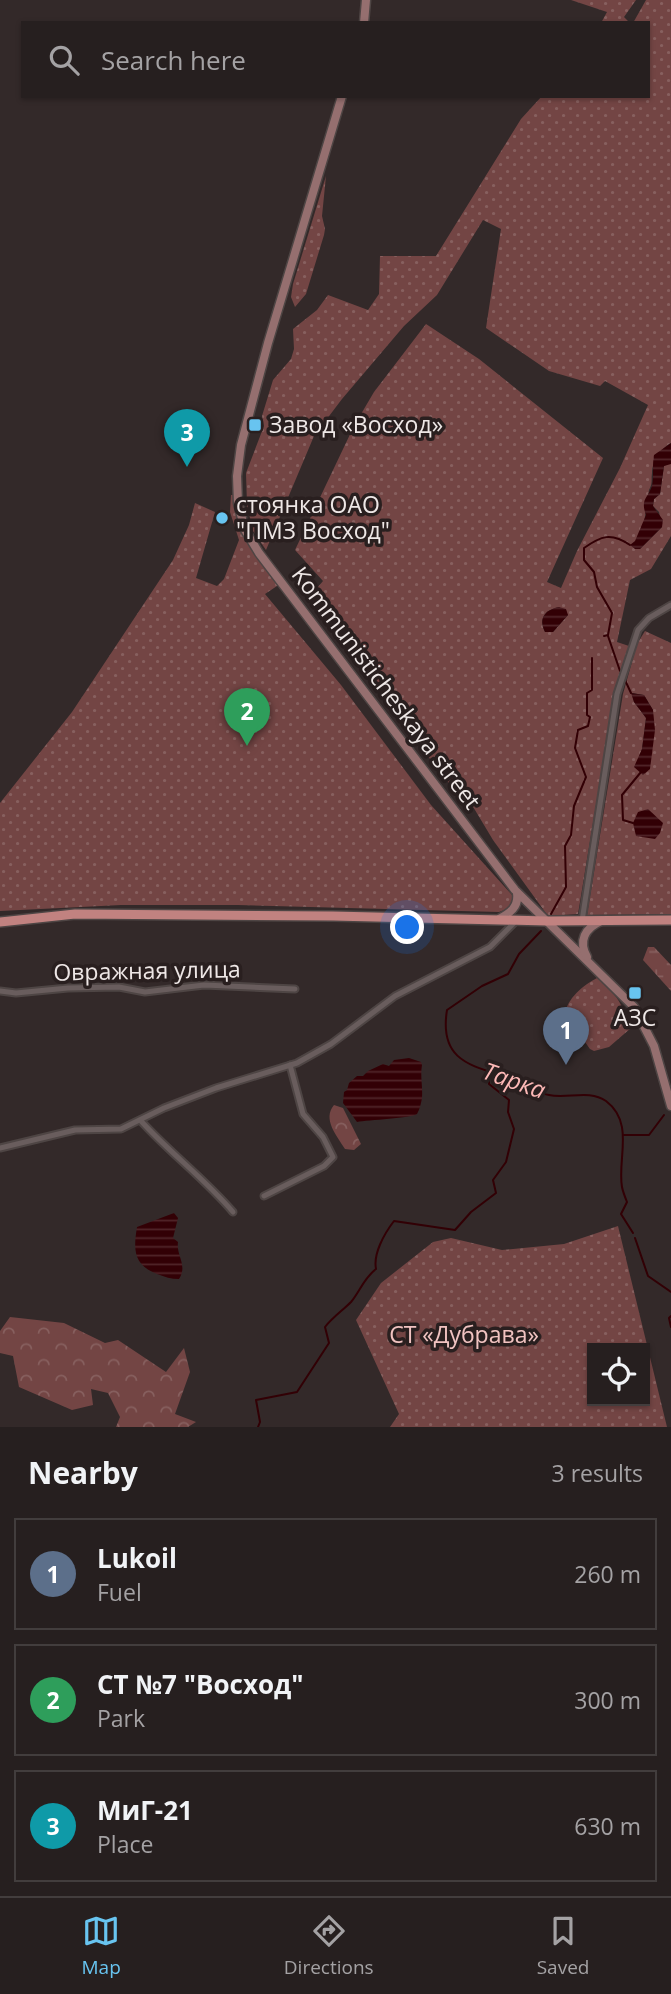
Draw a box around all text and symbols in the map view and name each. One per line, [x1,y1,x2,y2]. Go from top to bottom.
search box [21,21,650,98]
icon: search [45,41,83,79]
text: Search here [101,42,246,78]
place label: Завод «Восход» [269,408,443,440]
pin: 3 [164,409,210,467]
marker: Завод «Восход» [247,417,263,433]
place label: стоянка ОАО "ПМЗ Восход" [236,488,390,546]
marker: стоянка ОАО "ПМЗ Восход" [214,510,230,526]
street label: Kommunisticheskaya street [285,559,489,815]
pin: 2 [224,688,270,746]
your location [390,910,424,944]
street label: Овражная улица [53,952,241,988]
marker: АЗС [627,985,643,1001]
place label: АЗС [614,1001,656,1033]
pin: 1 [543,1007,589,1065]
water label: Тарка [479,1053,551,1106]
park label: СТ «Дубрава» [389,1318,539,1350]
map controls [587,1343,650,1406]
button: locate [587,1343,650,1406]
text: Nearby [28,1452,138,1493]
text: 3 results [552,1457,643,1489]
text: Lukoil [97,1540,177,1576]
text: 1 [46,1558,60,1590]
text: 260 m [574,1558,641,1590]
text: Fuel [97,1576,142,1608]
text: СТ №7 "Восход" [97,1666,304,1702]
text: 2 [46,1684,60,1716]
text: 300 m [574,1684,641,1716]
text: Park [97,1702,145,1734]
text: МиГ-21 [97,1792,193,1828]
text: 3 [46,1810,60,1842]
text: 630 m [574,1810,641,1842]
text: Place [97,1828,153,1860]
tab: Map [82,1912,121,1980]
tab: Directions [284,1912,374,1980]
tab: Saved [537,1912,589,1980]

